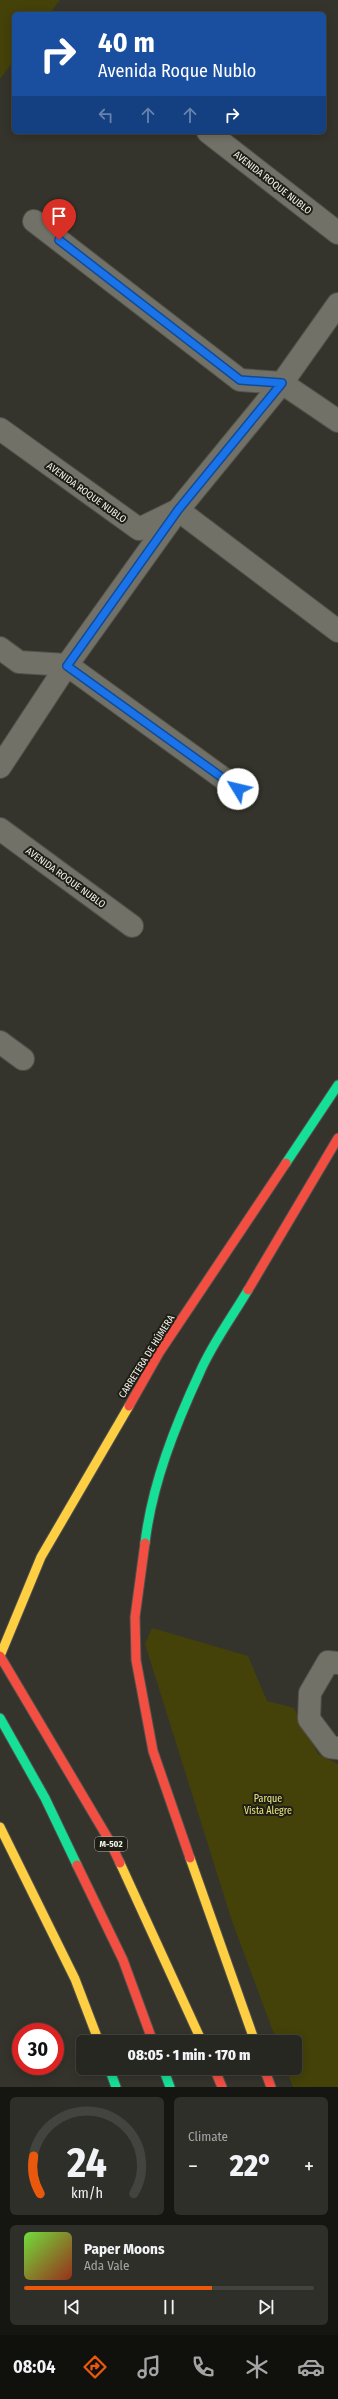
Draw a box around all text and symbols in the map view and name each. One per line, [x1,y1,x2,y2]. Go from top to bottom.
text: 40 m [98,26,155,59]
icon: right [32,28,84,80]
text: Avenida Roque Nublo [98,60,256,82]
icon: left [95,104,117,126]
icon: ahead [137,104,159,126]
icon: ahead [179,104,201,126]
icon: right [221,104,243,126]
street label: AVENIDA ROQUE NUBLO [231,149,314,217]
pin [42,199,76,240]
icon: arrive [48,205,70,227]
street label: AVENIDA ROQUE NUBLO [44,460,129,526]
position arrow [217,768,259,810]
street label: AVENIDA ROQUE NUBLO [23,845,108,911]
street label: CARRETERA DE HÚMERA [115,1311,178,1400]
park label: Parque Vista Alegre [244,1793,292,1817]
road number: M-502 [95,1837,127,1851]
speed limit sign: 30 [12,2023,64,2075]
text: 08:05 · 1 min · 170 m [128,2046,250,2064]
text: Climate [188,2129,228,2144]
text: 24 [66,2138,107,2188]
text: 22° [230,2148,272,2184]
text: − [188,2153,198,2180]
text: + [304,2153,314,2180]
text: km/h [71,2185,103,2202]
text: Paper Moons [84,2240,165,2258]
text: Ada Vale [84,2258,129,2273]
icon: previous [61,2296,83,2318]
icon: pause [158,2296,180,2318]
icon: next [255,2296,277,2318]
icon: directions [81,2353,109,2381]
icon: music [135,2353,163,2381]
icon: phone [189,2353,217,2381]
icon: climate [243,2353,271,2381]
icon: car [297,2353,325,2381]
text: 08:04 [13,2356,56,2378]

